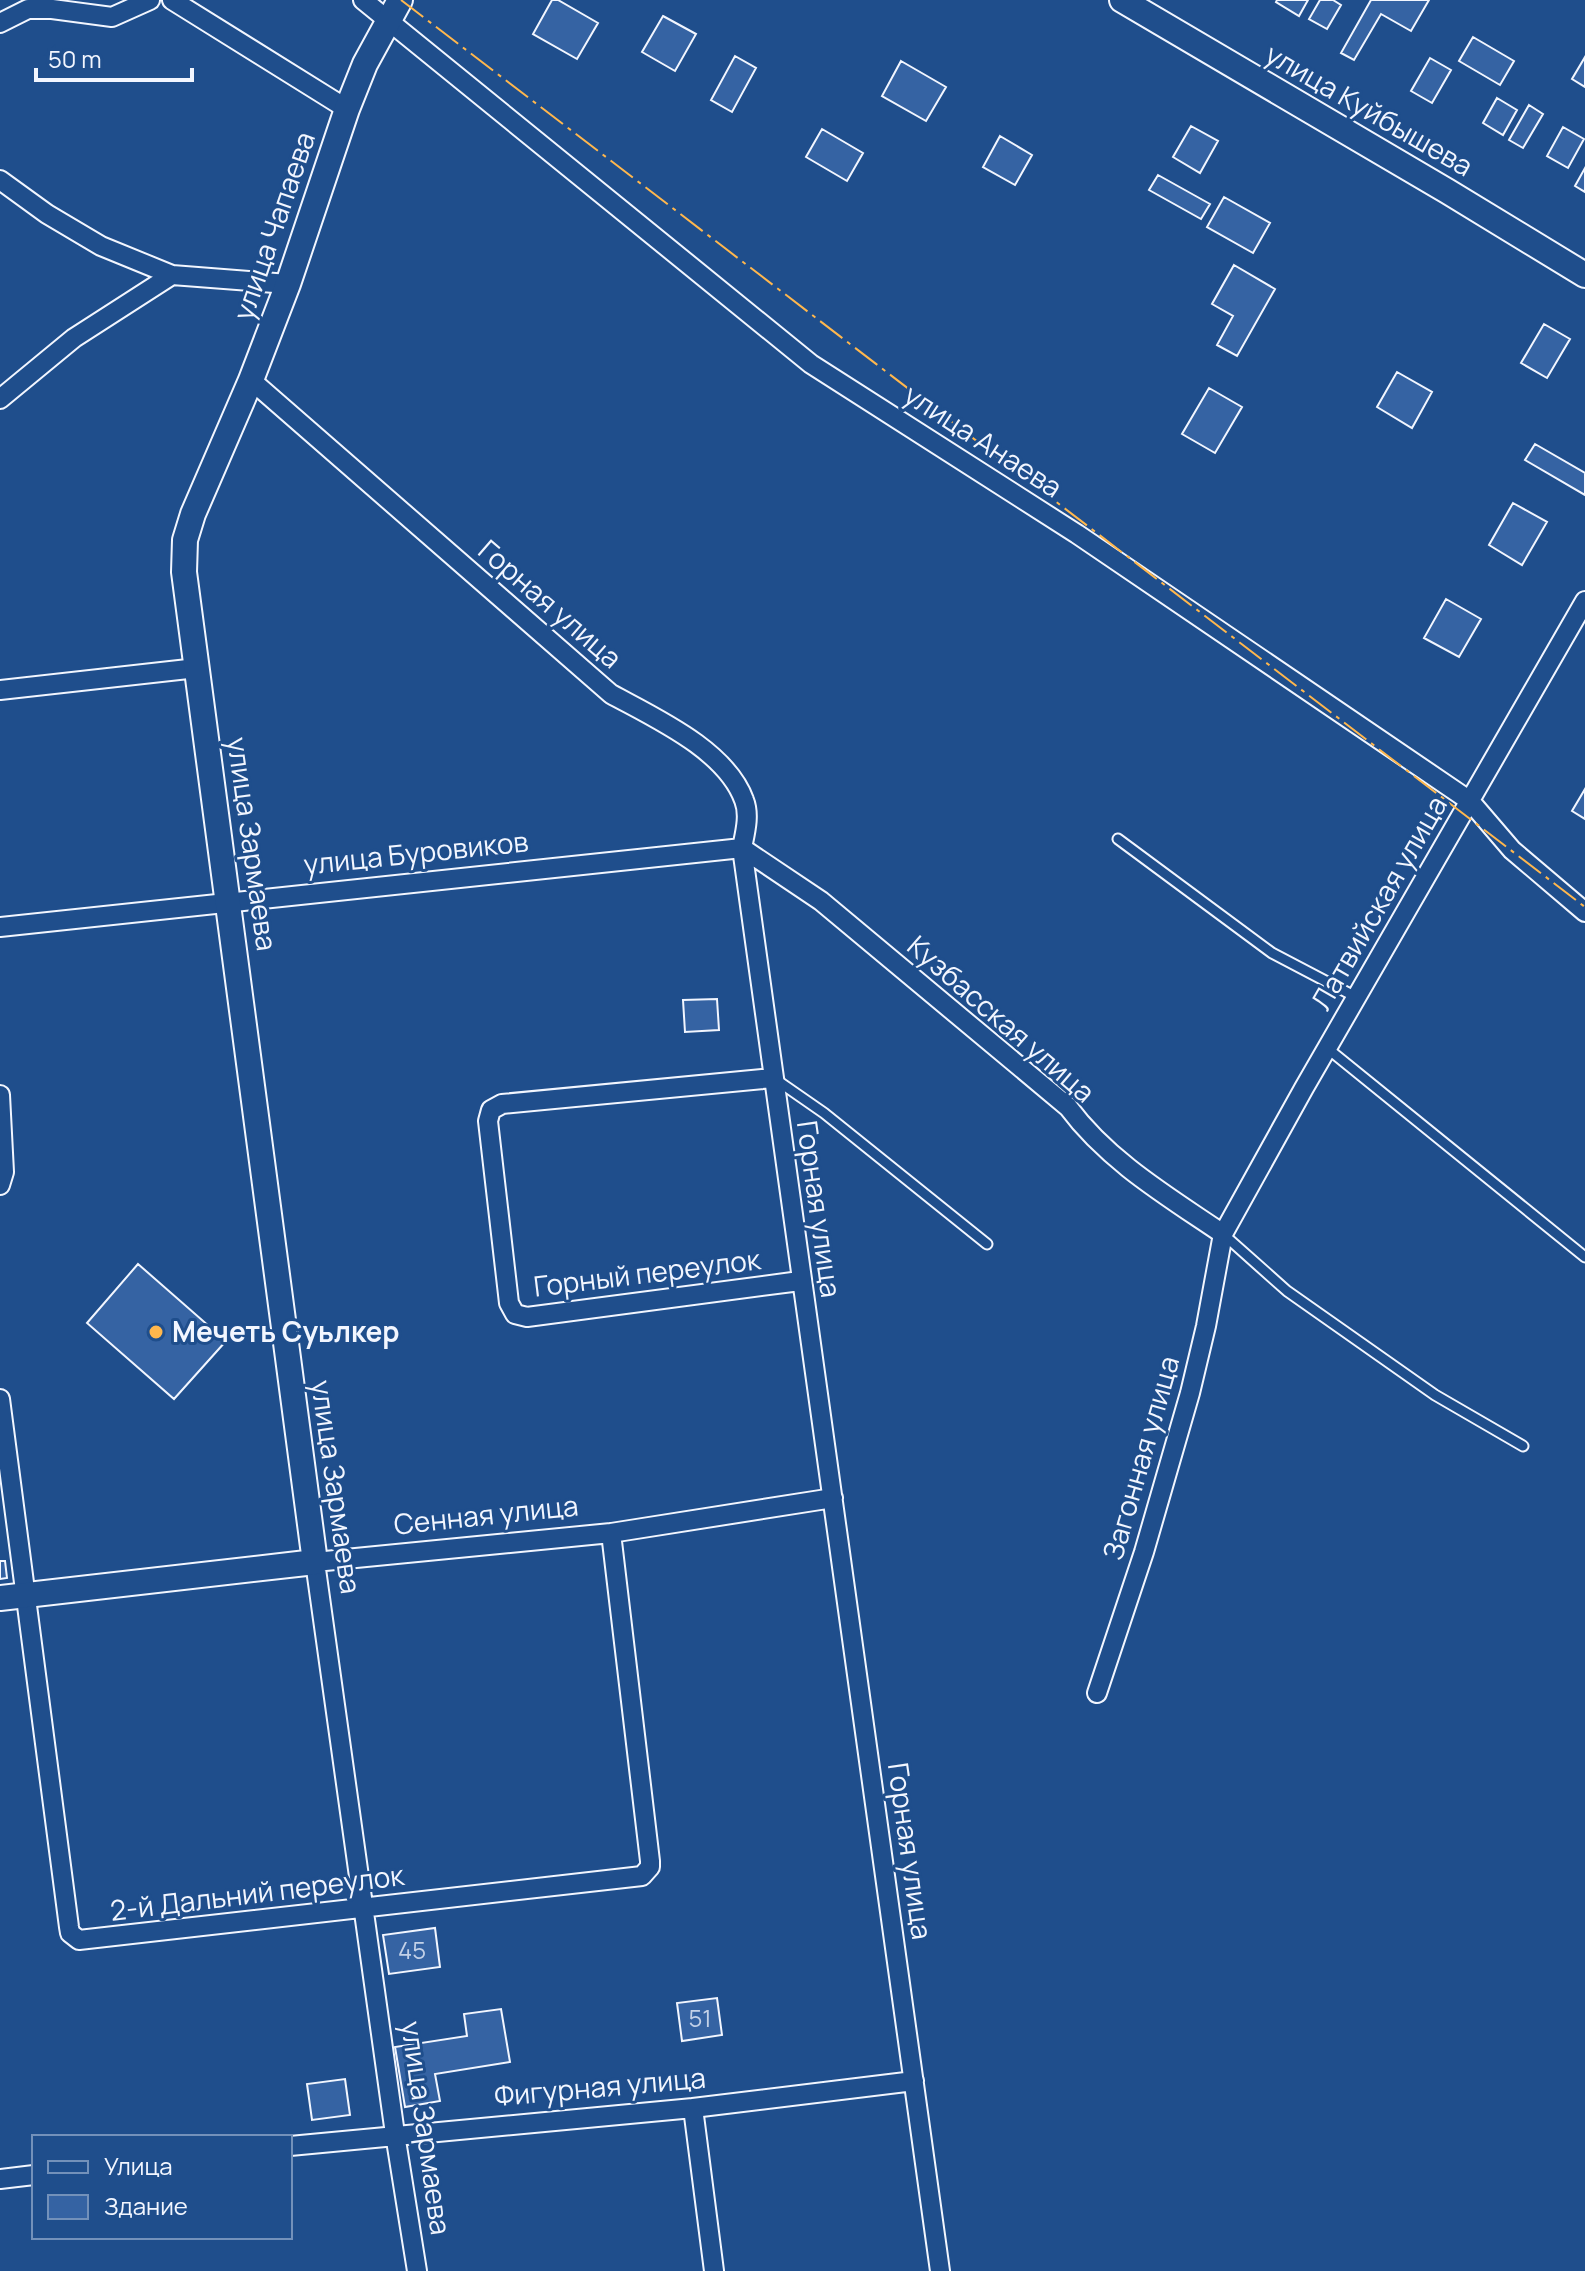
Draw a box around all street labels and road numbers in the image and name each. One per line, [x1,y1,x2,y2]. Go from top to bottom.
street label: улица Куйбышева [1259,34,1480,184]
street label: улица Чапаева [223,126,323,325]
street label: улица Анаева [897,375,1070,506]
street label: Горная улица [471,531,630,676]
street label: улица Зармаева [219,735,287,953]
street label: Латвийская улица [1301,789,1455,1016]
street label: улица Буровиков [302,821,530,883]
street label: Кузбасская улица [900,926,1103,1110]
street label: Горная улица [789,1118,851,1300]
street label: Горный переулок [531,1239,764,1305]
street label: Загонная улица [1093,1351,1187,1564]
street label: улица Зармаева [303,1378,371,1596]
street label: Сенная улица [392,1485,580,1543]
street label: Горная улица [880,1760,942,1942]
street label: 2-й Дальний переулок [108,1855,407,1929]
street label: улица Зармаева [393,2019,461,2237]
street label: Фигурная улица [493,2058,707,2114]

